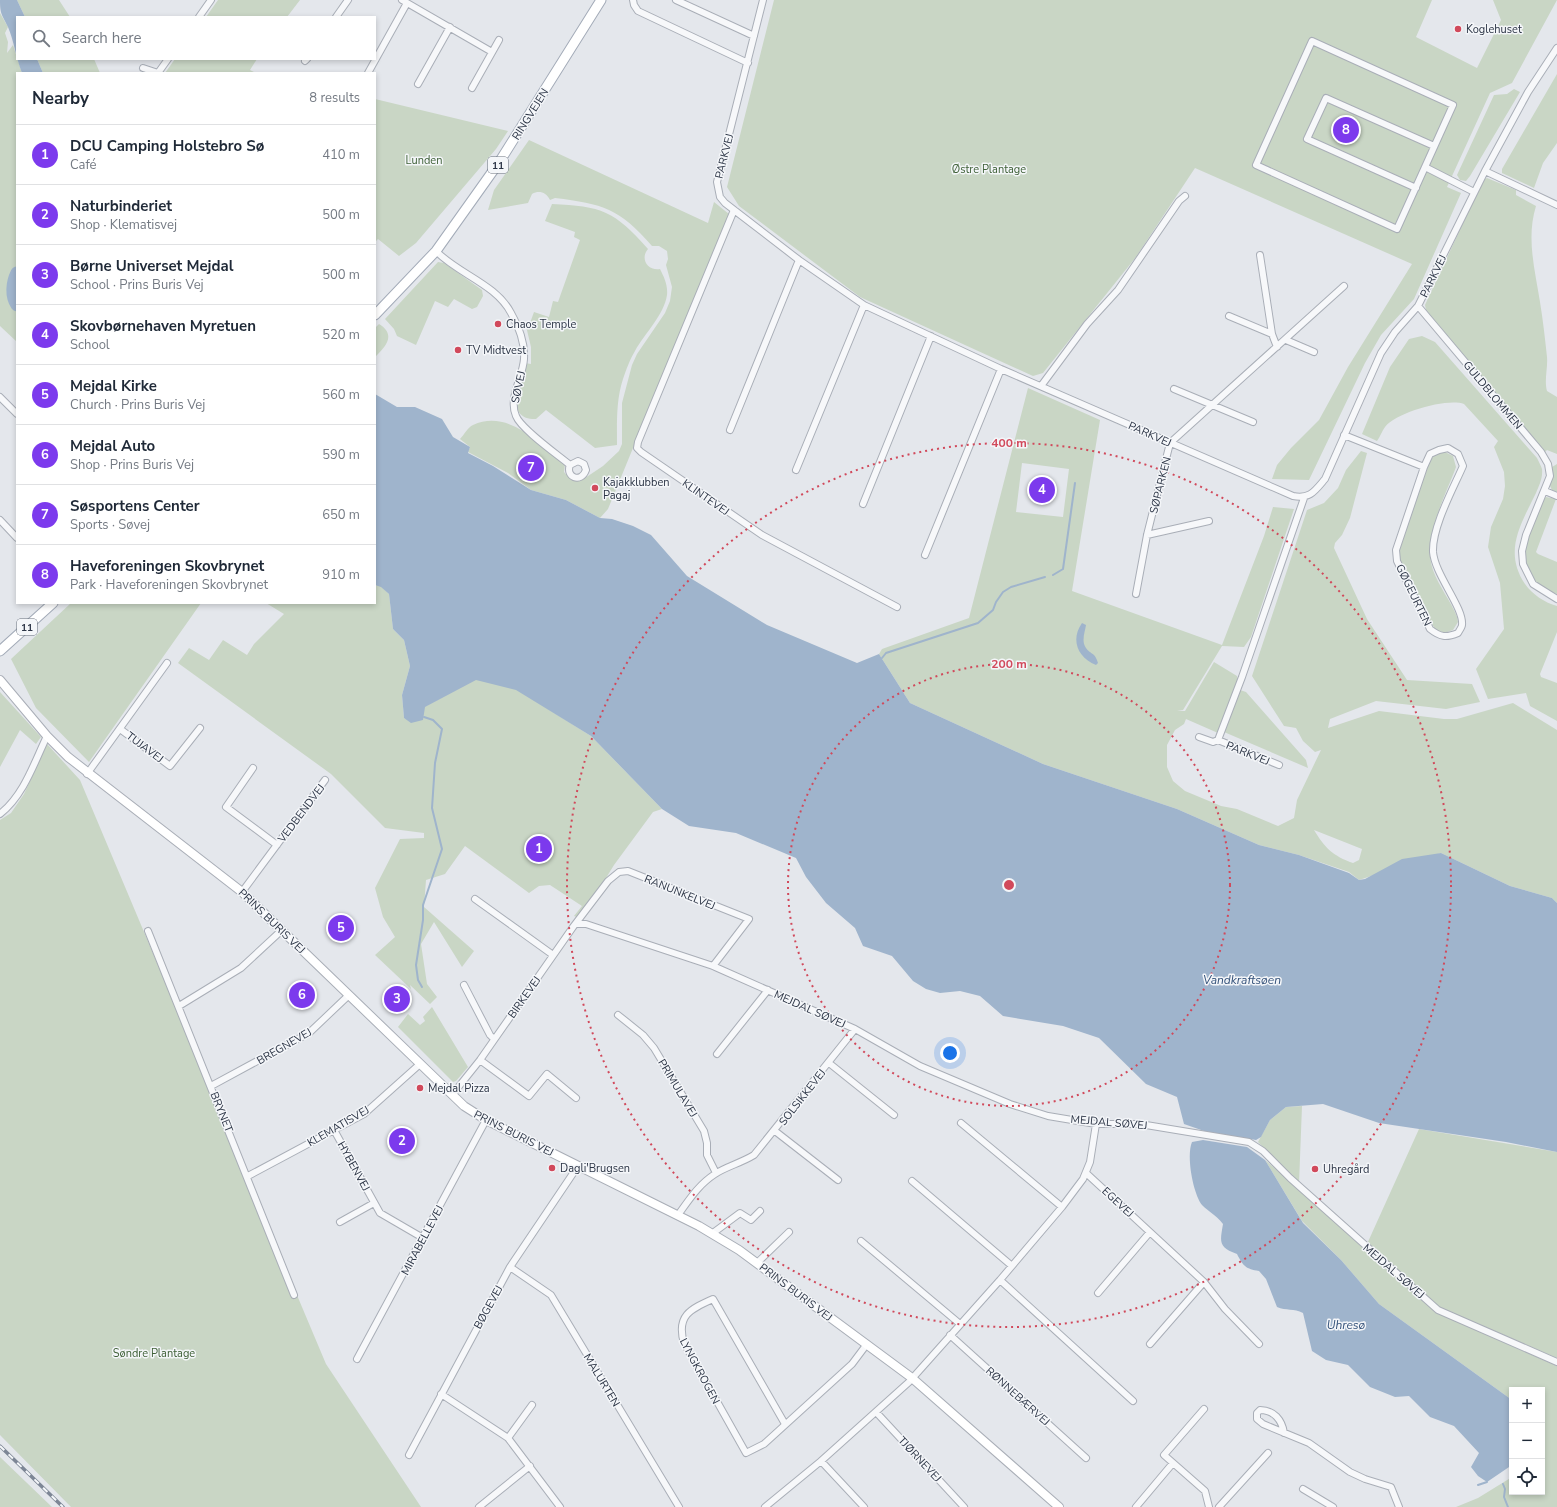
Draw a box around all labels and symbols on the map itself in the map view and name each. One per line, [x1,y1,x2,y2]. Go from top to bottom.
place label: Koglehuset [1466,22,1522,37]
marker: Koglehuset [1453,24,1463,34]
street label: RINGVEJEN [509,86,552,143]
pin: 8 [1333,115,1359,145]
street label: PARKVEJ [712,132,737,180]
park label: Lunden [406,153,442,168]
road number: 11 [488,157,508,173]
park label: Østre Plantage [952,162,1026,177]
street label: PARKVEJ [1417,252,1450,300]
place label: Chaos Temple [506,317,576,332]
marker: Chaos Temple [493,319,503,329]
place label: TV Midtvest [466,343,526,358]
marker: TV Midtvest [453,345,463,355]
street label: GULDBLOMMEN [1460,358,1526,433]
street label: SØVEJ [508,370,529,405]
street label: PARKVEJ [1126,418,1174,451]
text: 400 m [991,435,1027,451]
pin: 7 [518,453,544,483]
street label: SØPARKEN [1146,455,1175,515]
place label: Kajakklubben Pagaj [603,475,669,503]
pin: 4 [1029,475,1055,505]
street label: KLINTEVEJ [679,476,732,519]
marker: Kajakklubben Pagaj [590,483,600,493]
street label: GØGEURTEN [1392,562,1435,629]
road number: 11 [17,619,37,635]
text: 200 m [991,656,1027,672]
street label: TUJAVEJ [123,728,166,766]
street label: PARKVEJ [1224,738,1272,769]
street label: VEDBENDVEJ [274,781,328,846]
pin: 1 [526,834,552,864]
street label: RANUNKELVEJ [642,871,718,914]
centre of rings [1002,878,1016,892]
street label: PRINS BURIS VEJ [235,886,308,957]
pin: 5 [328,913,354,943]
water label: Vandkraftsøen [1203,972,1281,988]
street label: BIRKEVEJ [504,973,544,1021]
pin: 6 [289,980,315,1010]
pin: 3 [384,984,410,1014]
street label: MEJDAL SØVEJ [772,987,848,1032]
street label: BREGNEVEJ [254,1025,315,1068]
your location [940,1043,960,1063]
street label: PRIMULAVEJ [654,1056,701,1120]
street label: SOLSIKKEVEJ [775,1066,829,1129]
place label: Mejdal Pizza [428,1081,490,1096]
marker: Mejdal Pizza [415,1083,425,1093]
street label: BRYNET [207,1090,237,1135]
street label: KLEMATISVEJ [304,1103,372,1150]
street label: PRINS BURIS VEJ [471,1107,556,1160]
street label: MEJDAL SØVEJ [1070,1112,1148,1133]
pin: 2 [389,1126,415,1156]
street label: HYBENVEJ [334,1139,373,1194]
place label: Dagli'Brugsen [560,1161,630,1176]
place label: Uhregård [1323,1162,1370,1177]
marker: Dagli'Brugsen [547,1163,557,1173]
marker: Uhregård [1310,1164,1320,1174]
street label: EGEVEJ [1099,1184,1137,1221]
street label: MIRABELLEVEJ [398,1203,447,1278]
street label: MEJDAL SØVEJ [1360,1240,1428,1302]
street label: PRINS BURIS VEJ [756,1260,835,1325]
street label: BØGEVEJ [470,1283,507,1332]
water label: Uhresø [1327,1317,1366,1333]
street label: LYNGKROGEN [676,1336,723,1407]
park label: Søndre Plantage [113,1346,195,1361]
street label: MALURTEN [580,1351,623,1410]
street label: RØNNEBÆRVEJ [982,1364,1053,1429]
street label: TJØRNEVEJ [895,1433,945,1485]

